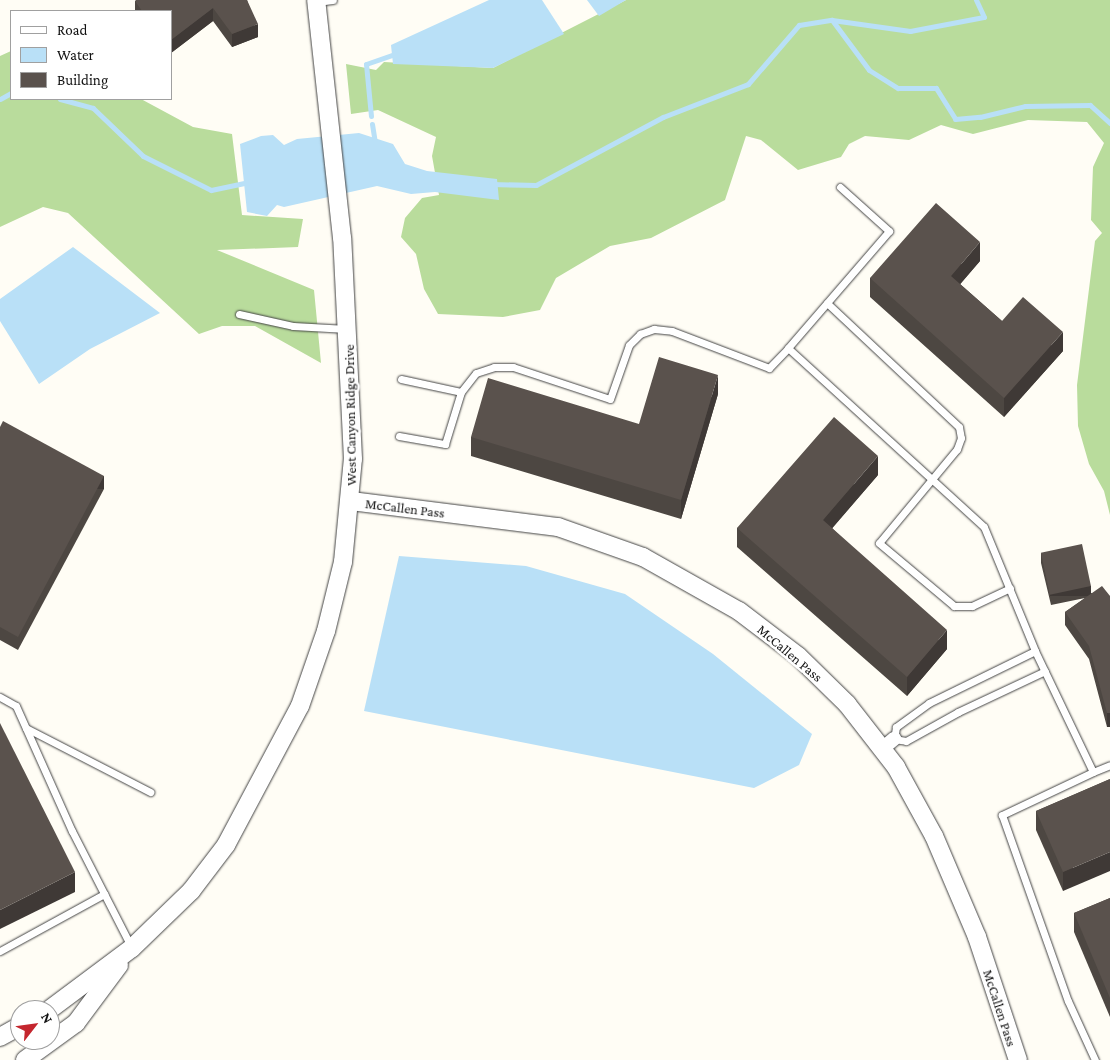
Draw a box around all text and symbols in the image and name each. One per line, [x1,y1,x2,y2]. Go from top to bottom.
legend [10,10,172,100]
text: Road [57,22,87,38]
text: Water [57,47,94,63]
text: Building [57,72,108,88]
street label: West Canyon Ridge Drive [340,344,360,486]
street label: McCallen Pass [364,495,446,521]
street label: McCallen Pass [754,621,826,685]
street label: McCallen Pass [980,967,1020,1049]
north arrow [10,1000,60,1050]
text: N [38,1010,56,1026]

